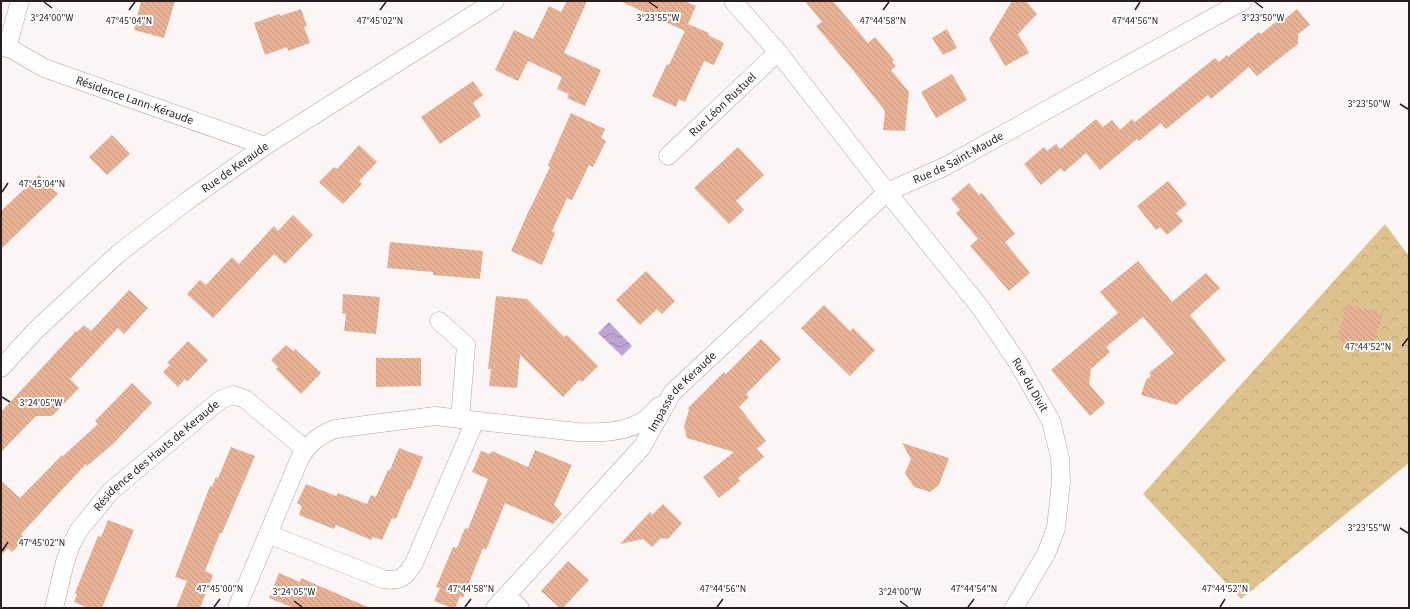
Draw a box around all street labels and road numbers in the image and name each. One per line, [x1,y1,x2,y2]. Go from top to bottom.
street label: Rue Léon Rustuel [685,69,760,140]
street label: Résidence Lann-Kéraude [73,71,196,129]
street label: Rue de Saint-Maude [910,127,1007,188]
street label: Rue de Keraude [198,138,272,197]
street label: Impasse de Keraude [644,347,720,435]
street label: Rue du Divit [1008,354,1053,415]
street label: Résidence des Hauts de Keraude [89,396,223,515]

